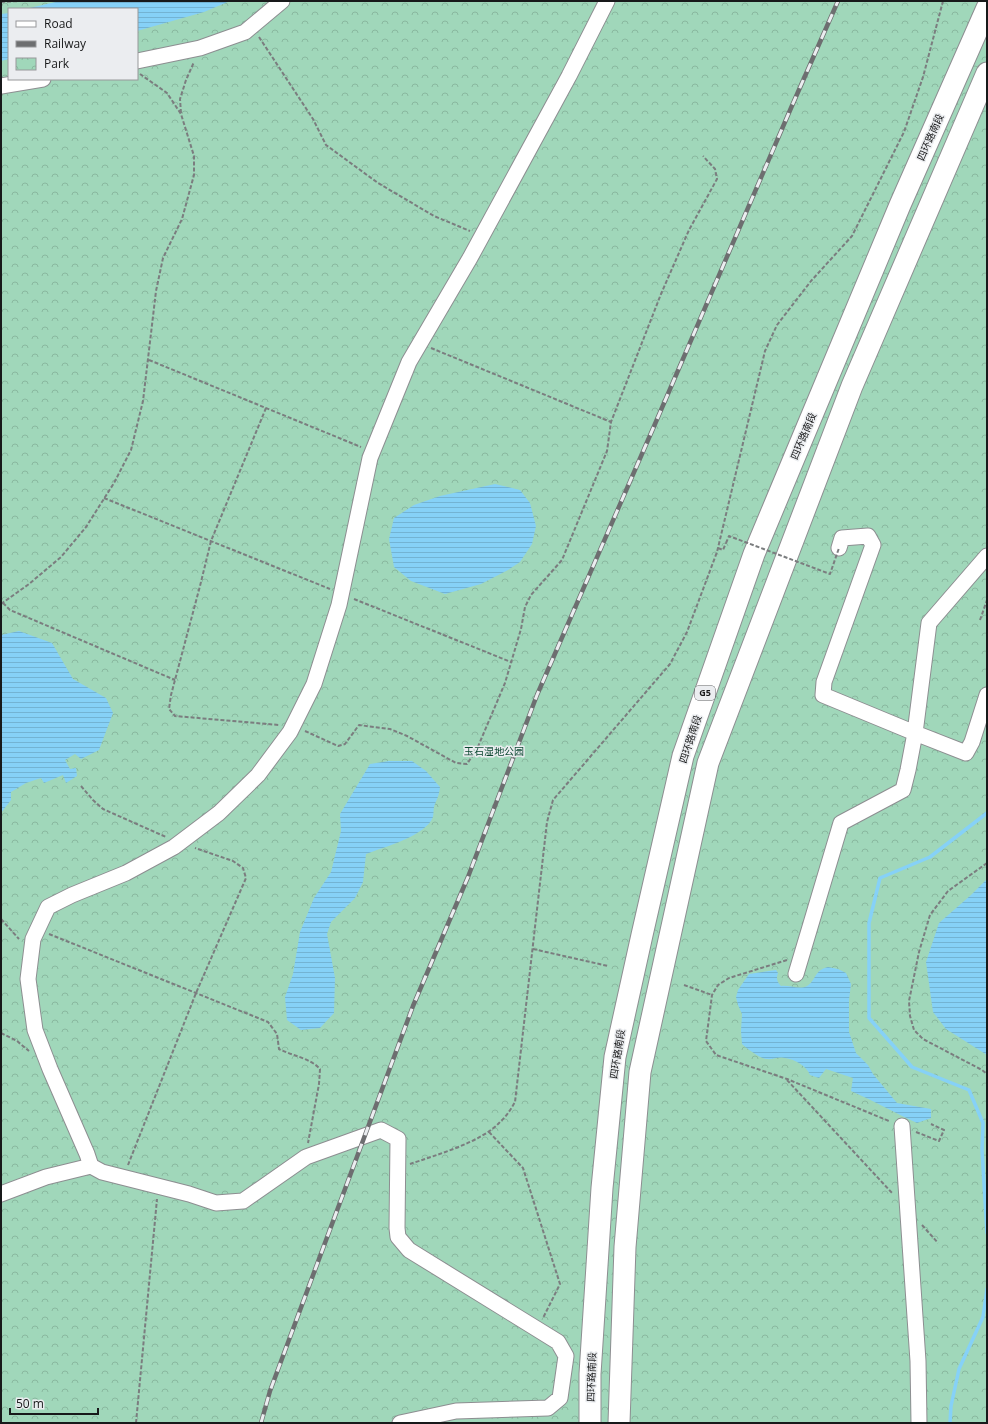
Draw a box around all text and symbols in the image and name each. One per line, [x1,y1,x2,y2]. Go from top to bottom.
legend [8,8,138,80]
text: Road [44,15,73,32]
text: Railway [44,35,87,52]
text: Park [44,55,70,72]
street label: 四环路南段 [913,111,947,163]
street label: 四环路南段 [787,410,819,462]
road number: G5 [695,686,715,700]
street label: 四环路南段 [676,713,704,765]
park label: 玉石湿地公园 [464,744,524,758]
street label: 四环路南段 [606,1028,628,1080]
street label: 四环路南段 [583,1352,599,1402]
scale bar [10,1390,98,1416]
text: 50 m [16,1395,44,1412]

